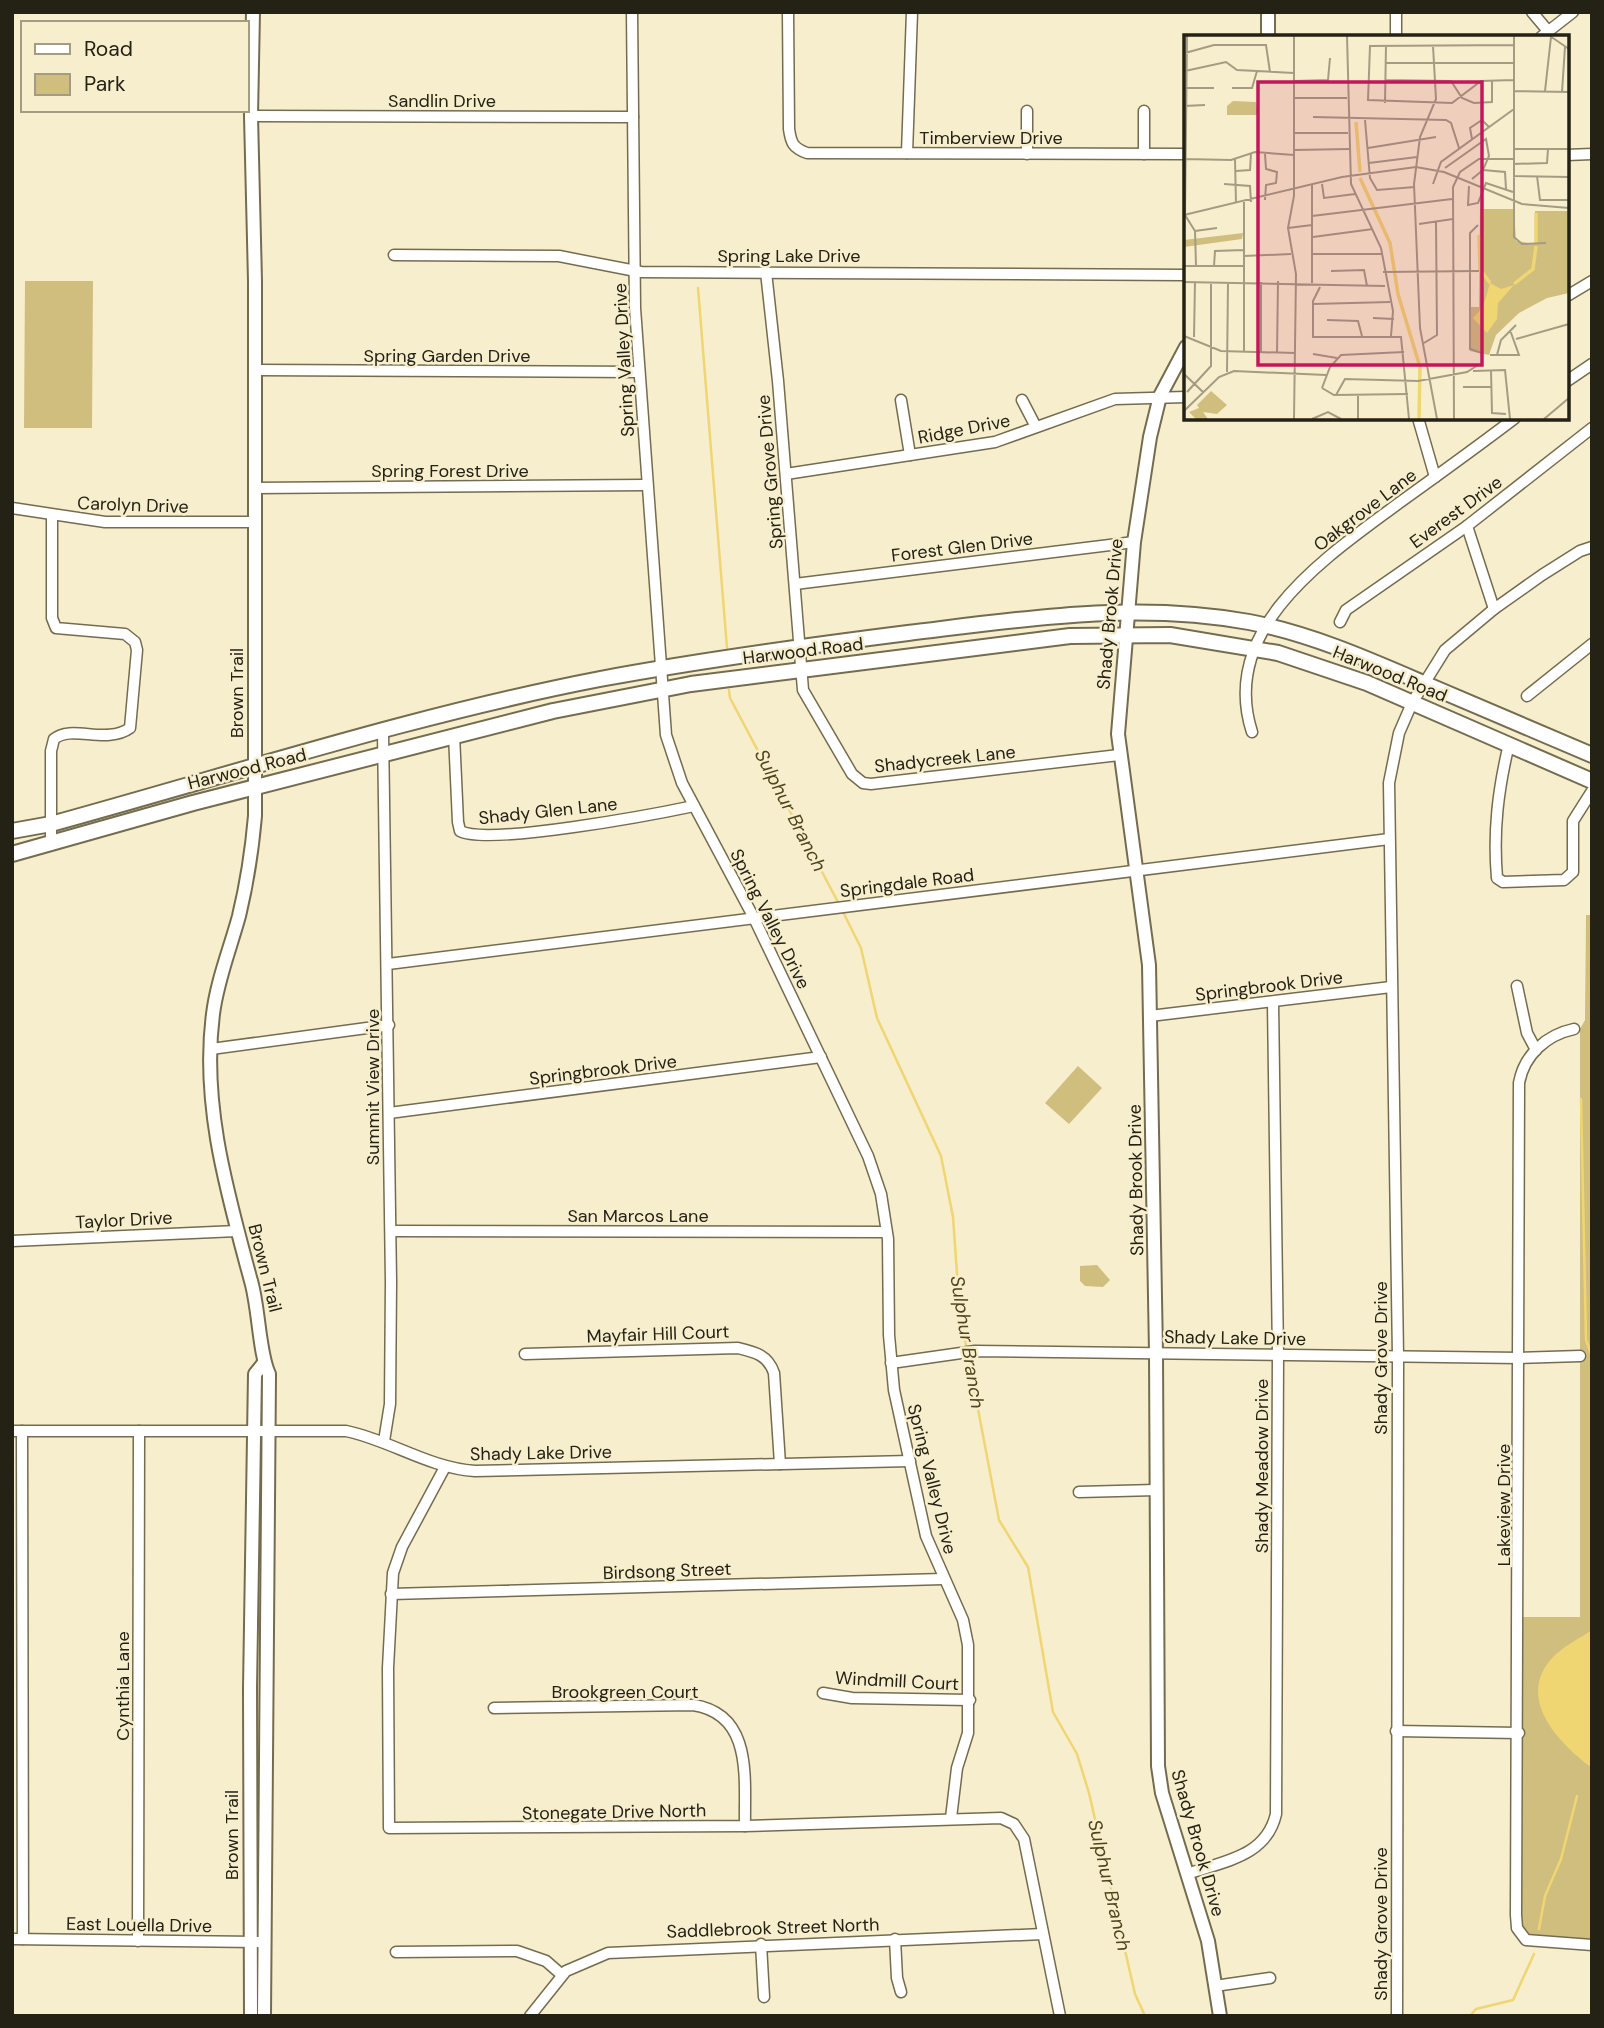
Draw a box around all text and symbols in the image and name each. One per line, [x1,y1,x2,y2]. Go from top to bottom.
legend [21,21,248,112]
text: Road [84,35,133,63]
inset map [1184,35,1569,420]
text: Park [84,70,126,98]
street label: Sandlin Drive [388,89,496,113]
street label: Timberview Drive [919,126,1063,150]
street label: Spring Lake Drive [717,244,861,268]
street label: Spring Valley Drive [608,282,640,438]
street label: Spring Garden Drive [364,344,530,368]
street label: Spring Grove Drive [751,394,789,550]
street label: Ridge Drive [916,408,1012,450]
street label: Spring Forest Drive [371,459,529,483]
street label: Oakgrove Lane [1309,463,1421,557]
street label: Everest Drive [1405,470,1507,554]
street label: Carolyn Drive [77,491,189,519]
street label: Forest Glen Drive [890,526,1034,568]
street label: Shady Brook Drive [1091,537,1129,691]
street label: Harwood Road [741,632,865,670]
street label: Harwood Road [1329,640,1451,708]
street label: Brown Trail [225,648,249,738]
street label: Shadycreek Lane [873,740,1017,778]
street label: Harwood Road [185,743,309,795]
water label: Sulphur Branch [749,745,832,876]
street label: Shady Glen Lane [477,792,619,830]
street label: Spring Valley Drive [724,845,816,993]
street label: Springdale Road [839,863,975,903]
street label: Springbrook Drive [1194,965,1344,1007]
street label: Summit View Drive [361,1009,385,1165]
street label: Springbrook Drive [528,1049,678,1091]
street label: Shady Brook Drive [1123,1104,1149,1256]
street label: San Marcos Lane [567,1204,709,1228]
street label: Taylor Drive [75,1205,173,1235]
street label: Brown Trail [242,1221,288,1315]
water label: Sulphur Branch [945,1274,990,1410]
street label: Shady Grove Drive [1369,1281,1393,1435]
street label: Mayfair Hill Court [586,1320,730,1348]
street label: Shady Lake Drive [1164,1325,1306,1351]
street label: Shady Meadow Drive [1250,1379,1274,1553]
street label: Spring Valley Drive [902,1401,962,1557]
street label: Shady Lake Drive [470,1440,612,1466]
street label: Lakeview Drive [1492,1444,1516,1566]
street label: Birdsong Street [602,1557,732,1585]
street label: Cynthia Lane [111,1631,135,1741]
street label: Windmill Court [834,1666,960,1696]
street label: Brookgreen Court [551,1680,699,1704]
street label: Shady Brook Drive [1166,1767,1230,1919]
street label: Brown Trail [220,1790,244,1880]
street label: Stonegate Drive North [522,1798,706,1826]
water label: Sulphur Branch [1082,1817,1137,1953]
street label: Shady Grove Drive [1369,1847,1393,2001]
street label: East Louella Drive [66,1912,212,1938]
street label: Saddlebrook Street North [666,1912,880,1944]

